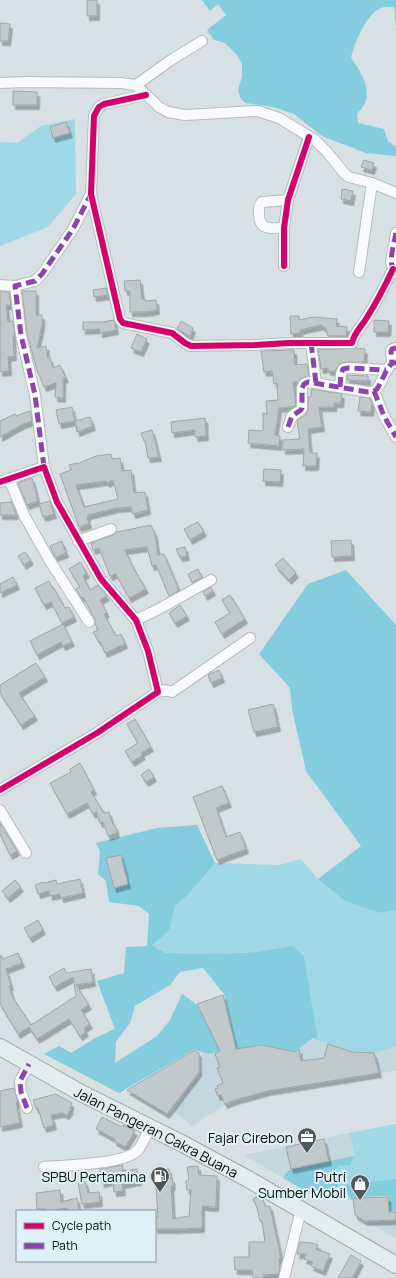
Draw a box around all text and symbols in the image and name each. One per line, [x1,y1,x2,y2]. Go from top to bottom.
street label: Jalan Pangeran Cakra Buana [71,1082,242,1182]
office icon: Fajar Cirebon [296,1126,318,1154]
place label: Fajar Cirebon [208,1128,293,1147]
fuel station icon: SPBU Pertamina [149,1165,171,1193]
place label: SPBU Pertamina [41,1167,146,1186]
place label: Putri Sumber Mobil [258,1167,346,1202]
shop icon: Putri Sumber Mobil [349,1173,371,1201]
legend [16,1210,156,1262]
text: Cycle path [52,1217,111,1234]
text: Path [52,1237,78,1254]

